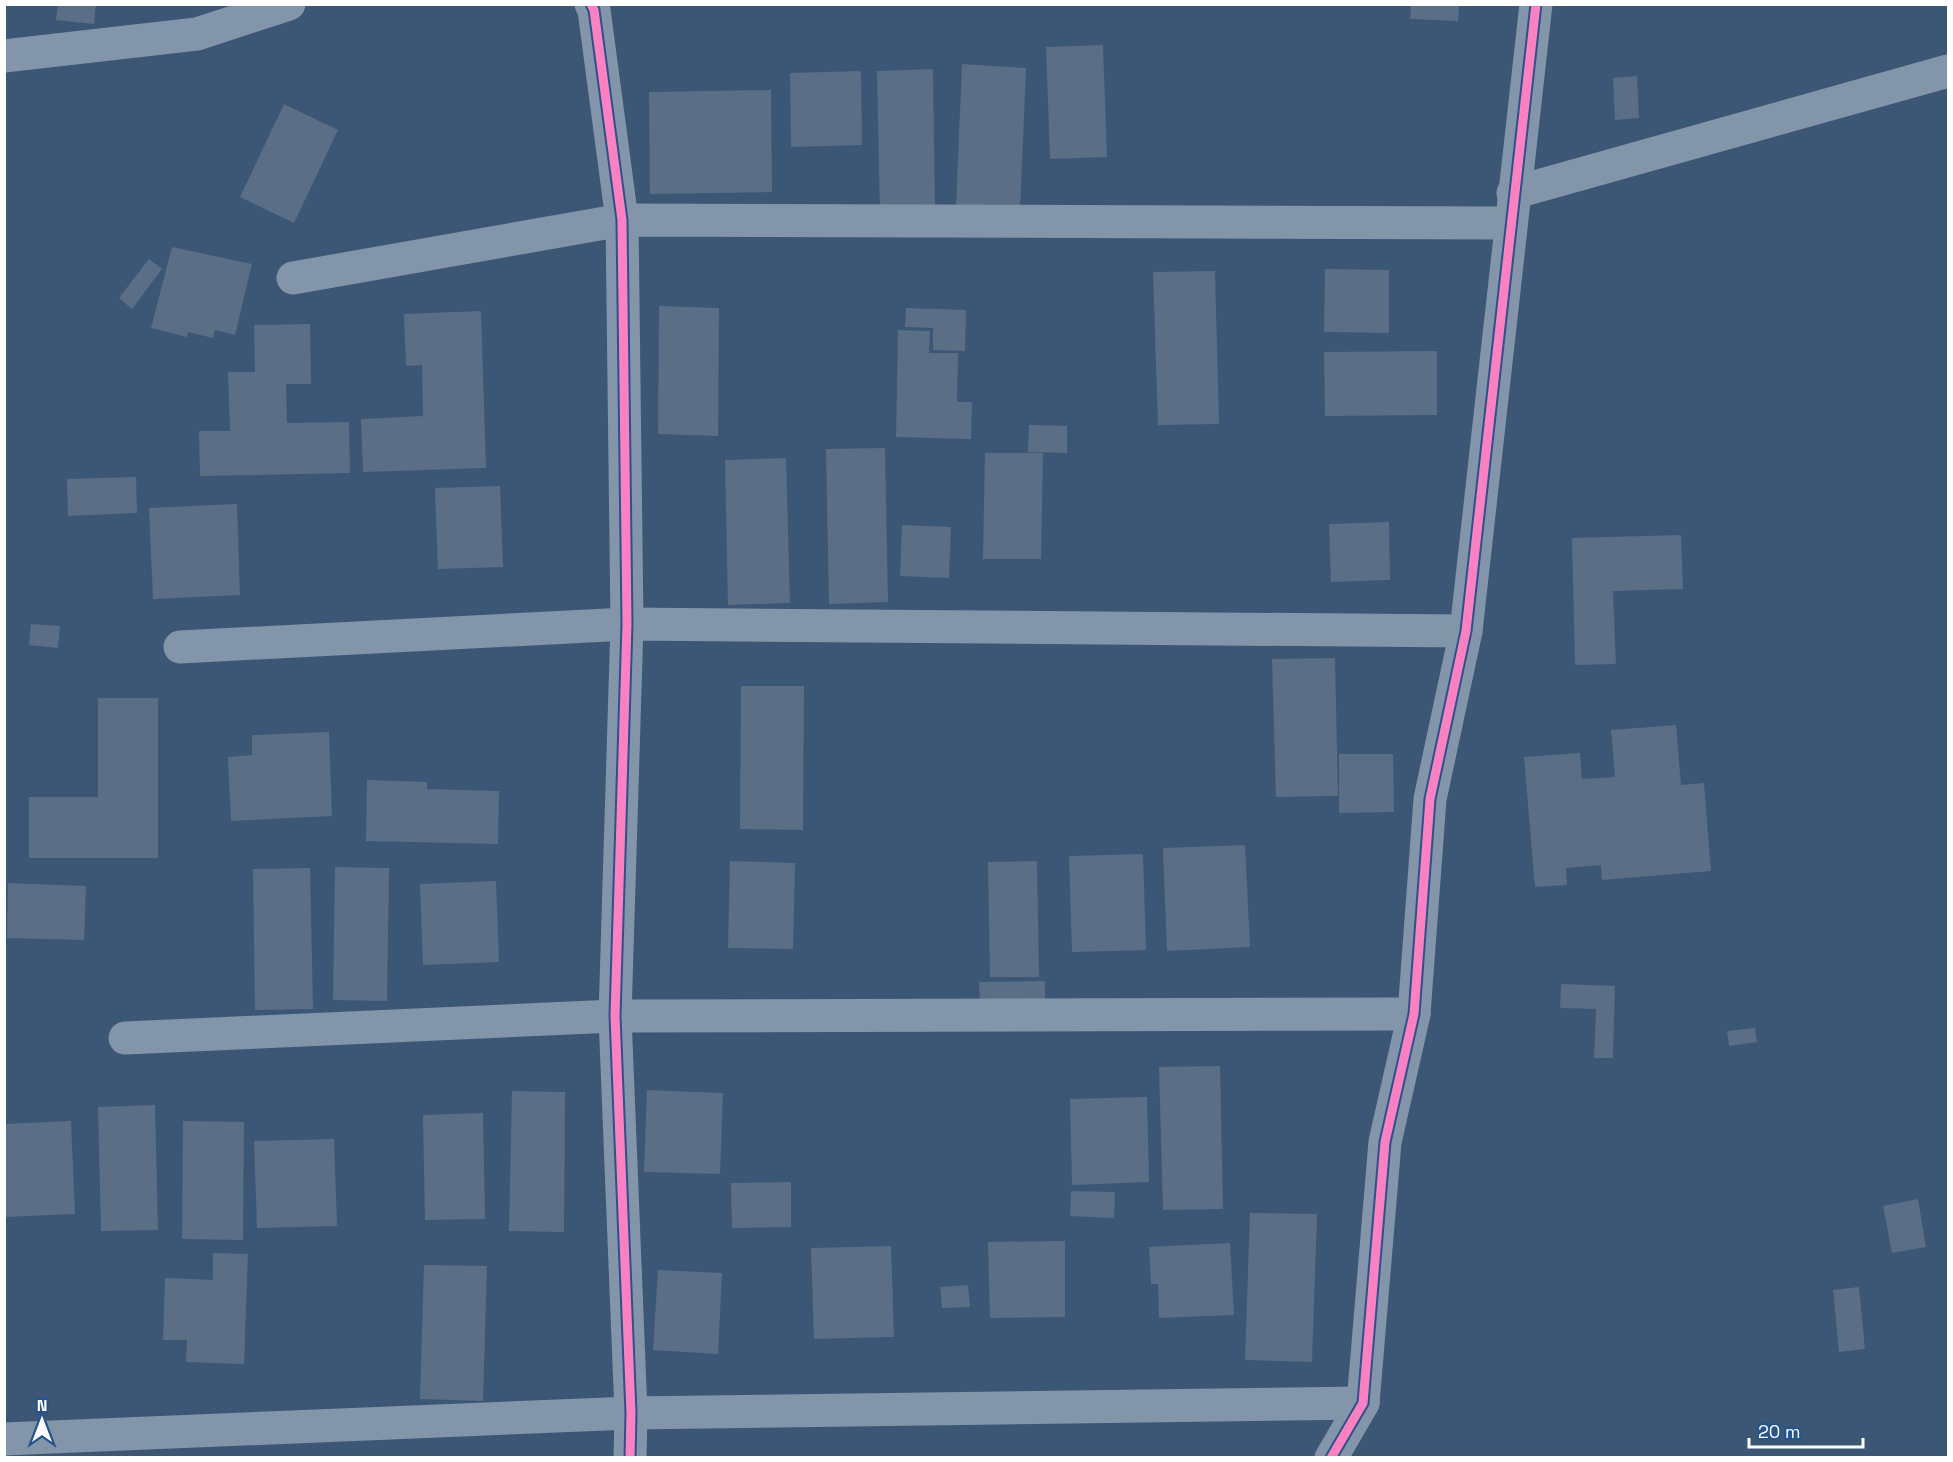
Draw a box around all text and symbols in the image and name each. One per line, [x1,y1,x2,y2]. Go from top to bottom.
north arrow [12,1390,72,1450]
text: N [37,1395,47,1416]
scale bar [1749,1411,1863,1449]
text: 20 m [1758,1420,1801,1443]

